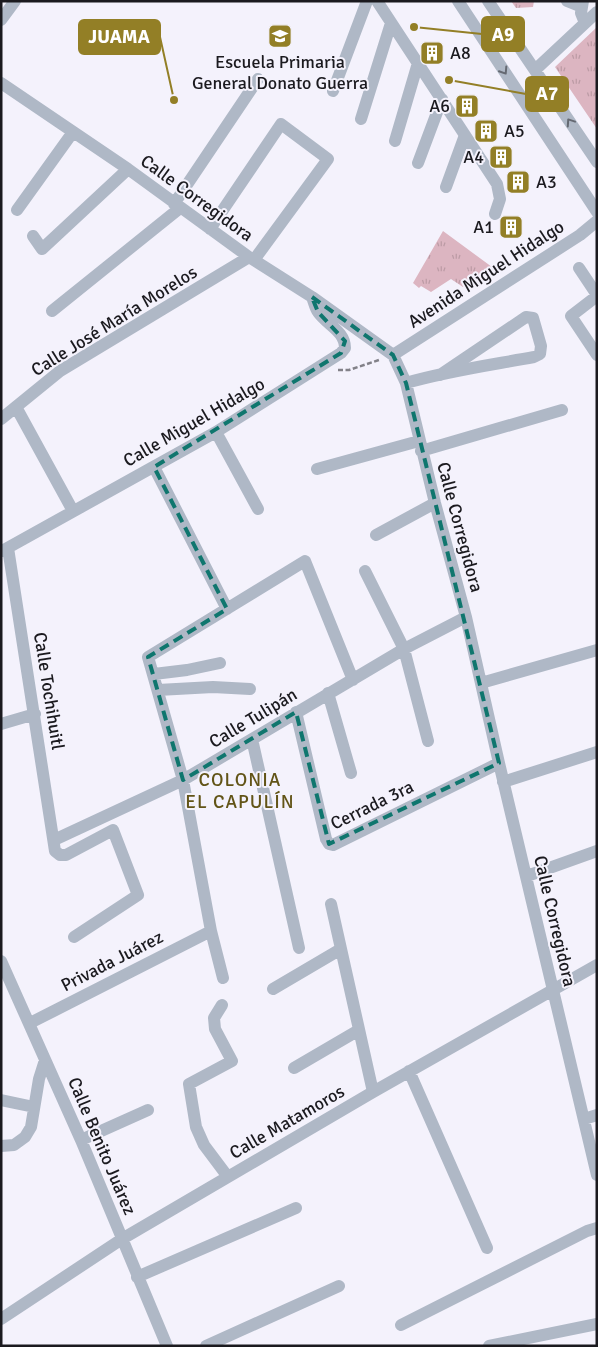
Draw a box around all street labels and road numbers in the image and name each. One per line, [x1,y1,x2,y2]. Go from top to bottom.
street label: Calle Corregidora [136,150,258,246]
street label: Avenida Miguel Hidalgo [404,215,568,333]
street label: Calle José María Morelos [27,261,201,381]
street label: Calle Miguel Hidalgo [119,373,269,471]
street label: Calle Corregidora [432,459,488,595]
street label: Calle Tochihuitl [29,631,69,751]
street label: Calle Tulipán [205,683,301,753]
street label: Cerrada 3ra [327,775,417,835]
street label: Calle Corregidora [529,853,581,989]
street label: Privada Juárez [57,926,167,996]
street label: Calle Benito Juárez [63,1074,141,1218]
street label: Calle Matamoros [226,1080,349,1164]

